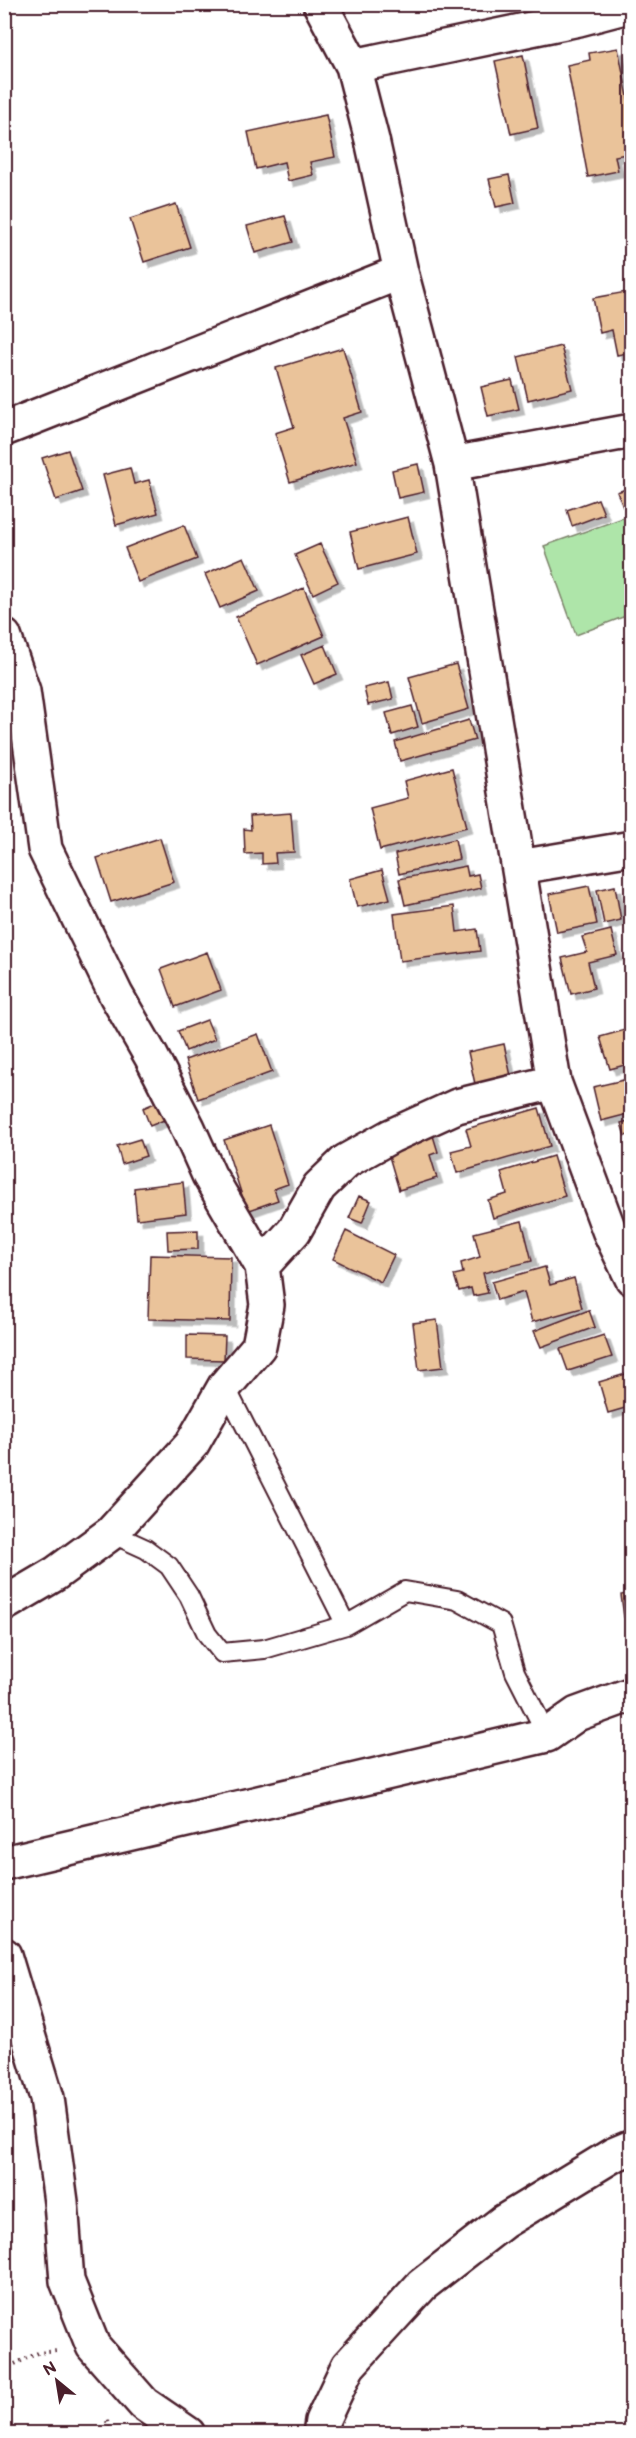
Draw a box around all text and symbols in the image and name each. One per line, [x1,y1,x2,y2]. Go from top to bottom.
north arrow [27,2351,87,2411]
text: N [40,2358,60,2381]

